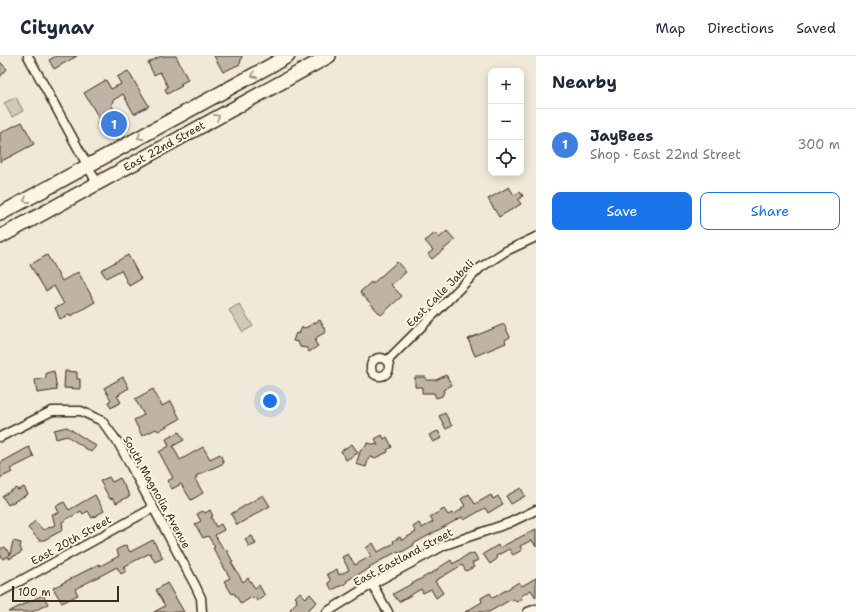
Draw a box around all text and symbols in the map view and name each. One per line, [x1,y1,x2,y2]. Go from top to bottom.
text: Citynav [20,15,94,40]
text: Map [656,19,686,37]
text: Directions [708,19,774,37]
text: Saved [796,19,836,37]
map controls [488,68,524,176]
button: + [488,68,524,104]
one-way arrow [251,70,258,77]
text: Nearby [552,71,617,93]
button: − [488,104,524,140]
pin: 1 [101,109,127,139]
one-way arrow [213,115,220,122]
street label: East 22nd Street [121,118,208,175]
text: JayBees [590,126,653,146]
one-way arrow [137,133,144,140]
text: 1 [562,136,568,153]
text: 300 m [797,136,840,153]
button: locate [488,140,524,176]
text: Shop · East 22nd Street [590,146,741,163]
button: Save [552,192,692,230]
button: Share [700,192,840,230]
one-way arrow [23,195,30,202]
street label: East Calle Jabali [403,256,477,330]
your location [260,391,280,411]
street label: South Magnolia Avenue [119,433,194,551]
street label: East 20th Street [28,512,114,569]
street label: East Eastland Street [351,525,456,590]
scale bar [12,584,119,603]
text: 100 m [18,585,51,600]

